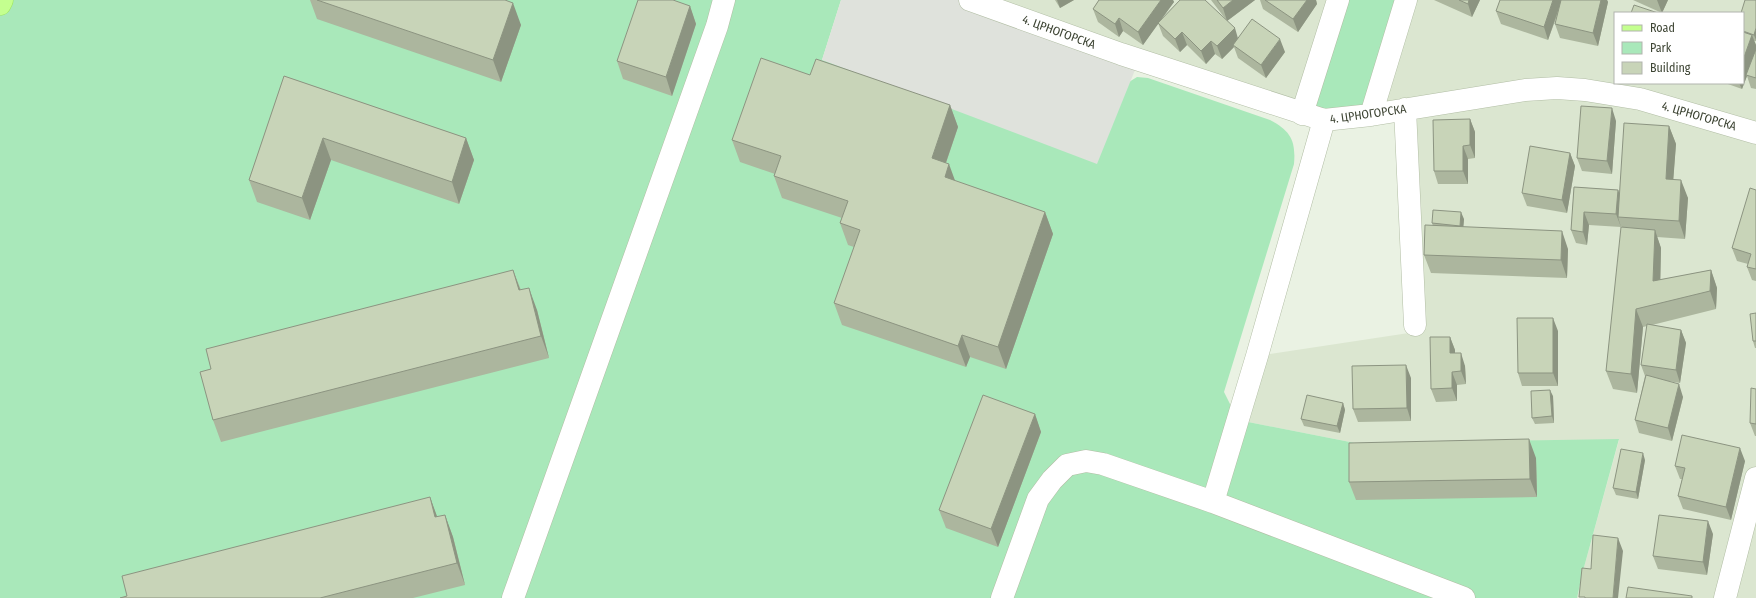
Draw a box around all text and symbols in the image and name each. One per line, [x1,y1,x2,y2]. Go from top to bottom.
street label: 4. ЦРНОГОРСКА [1020,12,1098,52]
legend [1614,12,1744,84]
text: Road [1650,21,1675,35]
text: Park [1650,41,1672,55]
text: Building [1650,61,1691,75]
street label: 4. ЦРНОГОРСКА [1660,99,1739,134]
street label: 4. ЦРНОГОРСКА [1329,102,1408,126]

